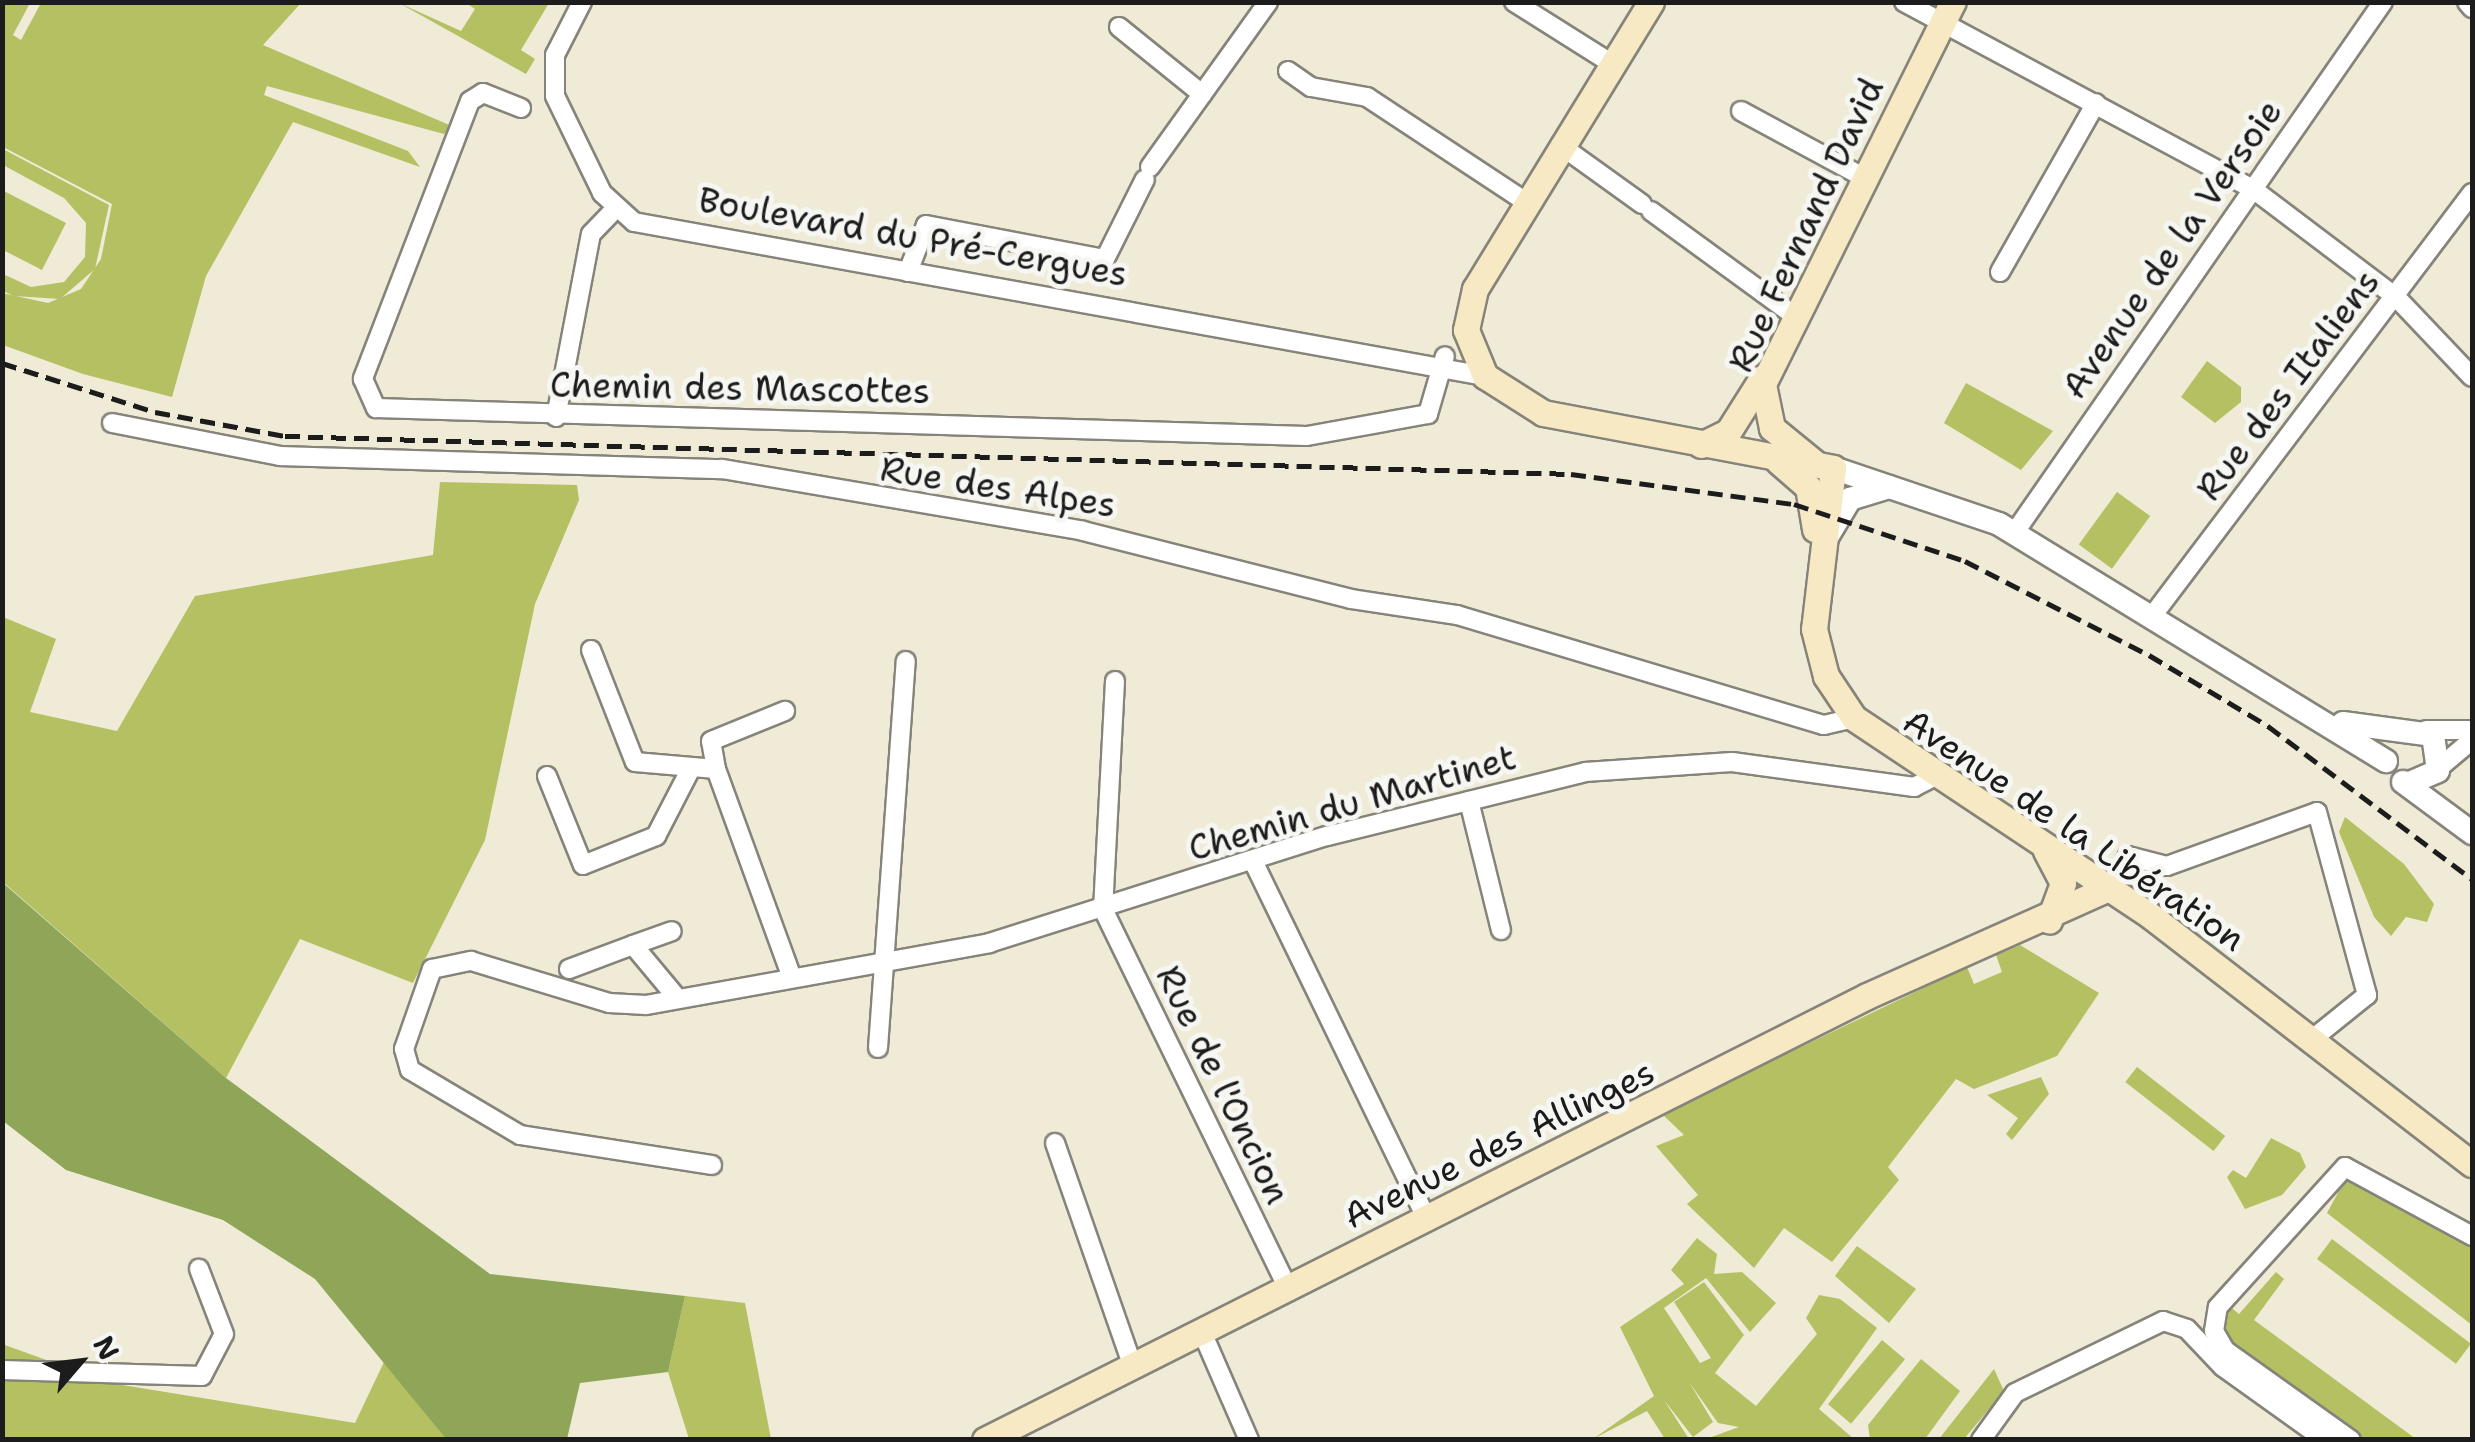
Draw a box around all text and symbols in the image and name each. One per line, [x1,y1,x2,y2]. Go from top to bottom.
street label: Rue Fernand David [1720,71,1892,379]
street label: Avenue de la Versoie [2053,92,2291,406]
street label: Boulevard du Pré-Cergues [695,179,1131,295]
street label: Rue des Italiens [2188,261,2388,509]
street label: Chemin des Mascottes [550,364,930,412]
street label: Rue des Alpes [877,448,1119,526]
street label: Avenue de la Libération [1895,700,2253,960]
street label: Chemin du Martinet [1184,736,1520,870]
street label: Rue de l'Oncion [1147,959,1299,1211]
street label: Avenue des Allinges [1337,1051,1661,1237]
north arrow [30,1312,130,1412]
text: N [85,1329,128,1367]

